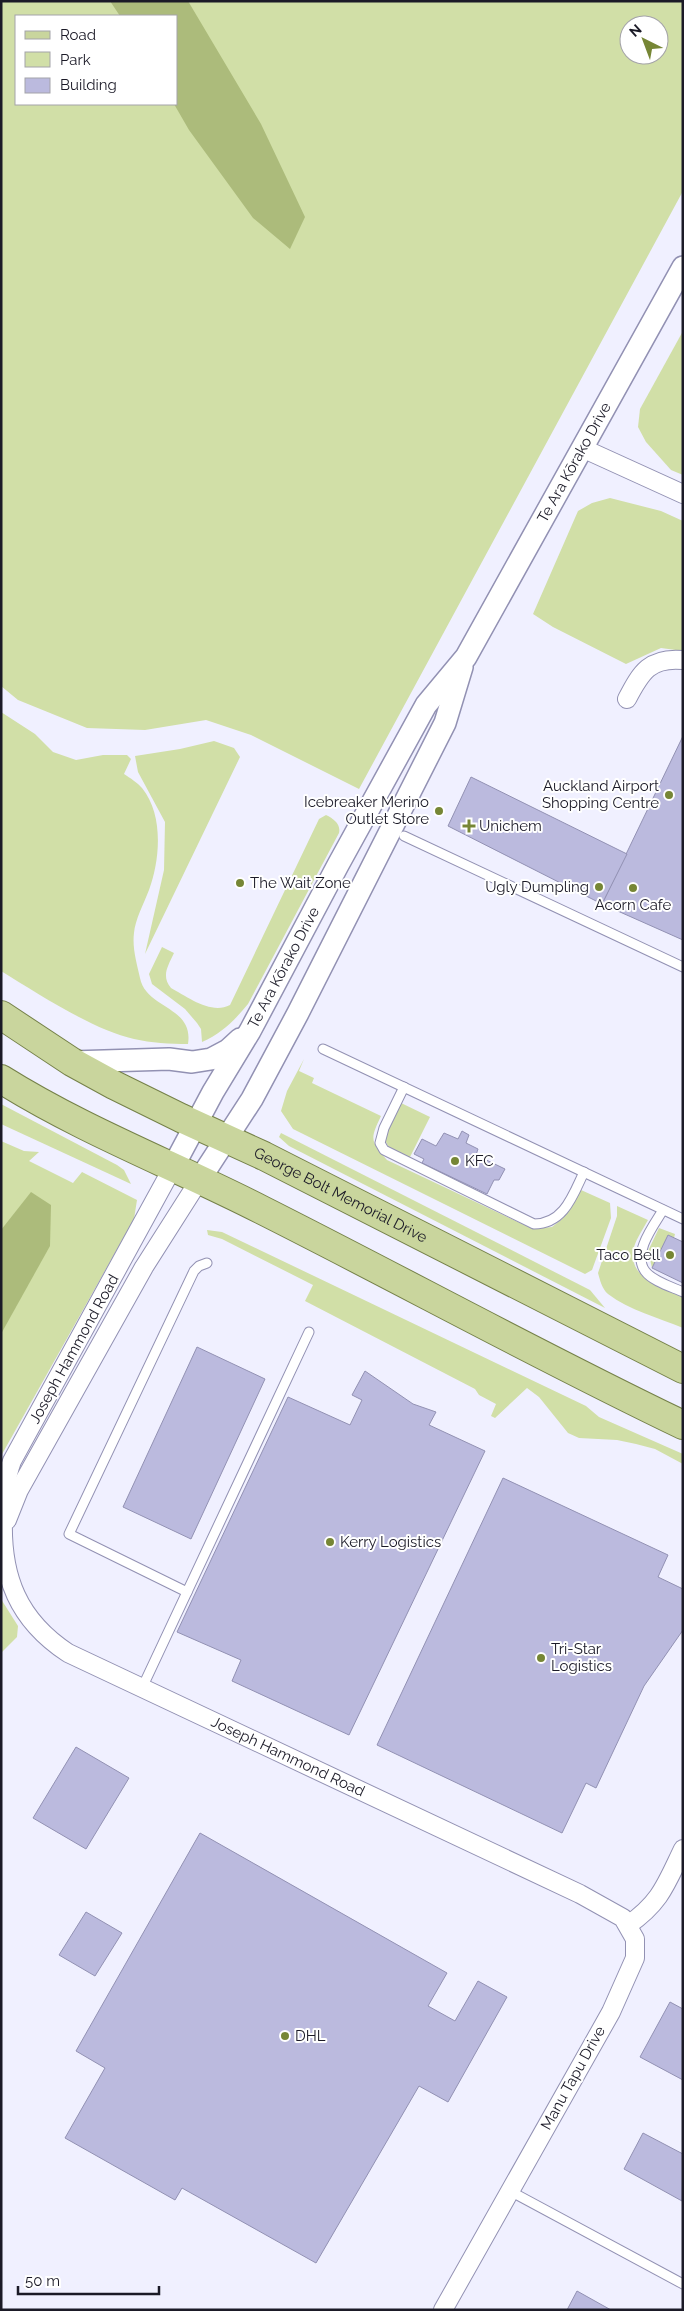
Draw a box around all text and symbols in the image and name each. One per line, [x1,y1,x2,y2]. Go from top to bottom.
legend [15,15,178,105]
north arrow [619,15,669,65]
text: N [626,21,645,40]
text: Road [60,26,96,44]
text: Park [60,51,91,69]
text: Building [60,76,117,94]
street label: Te Ara Kōrako Drive [534,399,615,526]
place label: Auckland Airport Shopping Centre [542,777,659,812]
marker: Auckland Airport Shopping Centre [663,789,675,801]
place label: Icebreaker Merino Outlet Store [304,793,429,828]
marker: Icebreaker Merino Outlet Store [433,805,445,817]
place label: Unichem [479,817,542,835]
marker: Unichem [463,820,475,832]
place label: The Wait Zone [250,874,351,892]
marker: The Wait Zone [234,877,246,889]
place label: Ugly Dumpling [485,878,589,896]
marker: Ugly Dumpling [593,881,605,893]
marker: Acorn Cafe [627,882,639,894]
place label: Acorn Cafe [595,896,672,914]
street label: Te Ara Kōrako Drive [244,904,323,1031]
street label: George Bolt Memorial Drive [251,1144,430,1247]
place label: KFC [465,1152,494,1170]
marker: KFC [449,1155,461,1167]
place label: Taco Bell [596,1246,661,1264]
marker: Taco Bell [664,1249,676,1261]
street label: Joseph Hammond Road [26,1271,122,1427]
place label: Kerry Logistics [340,1533,441,1551]
marker: Kerry Logistics [324,1536,336,1548]
place label: Tri-Star Logistics [551,1640,612,1675]
marker: Tri-Star Logistics [535,1652,547,1664]
street label: Joseph Hammond Road [208,1713,368,1800]
street label: Manu Tapu Drive [537,2023,609,2133]
place label: DHL [295,2027,326,2045]
marker: DHL [279,2030,291,2042]
scale bar [18,2264,159,2296]
text: 50 m [25,2272,60,2290]

